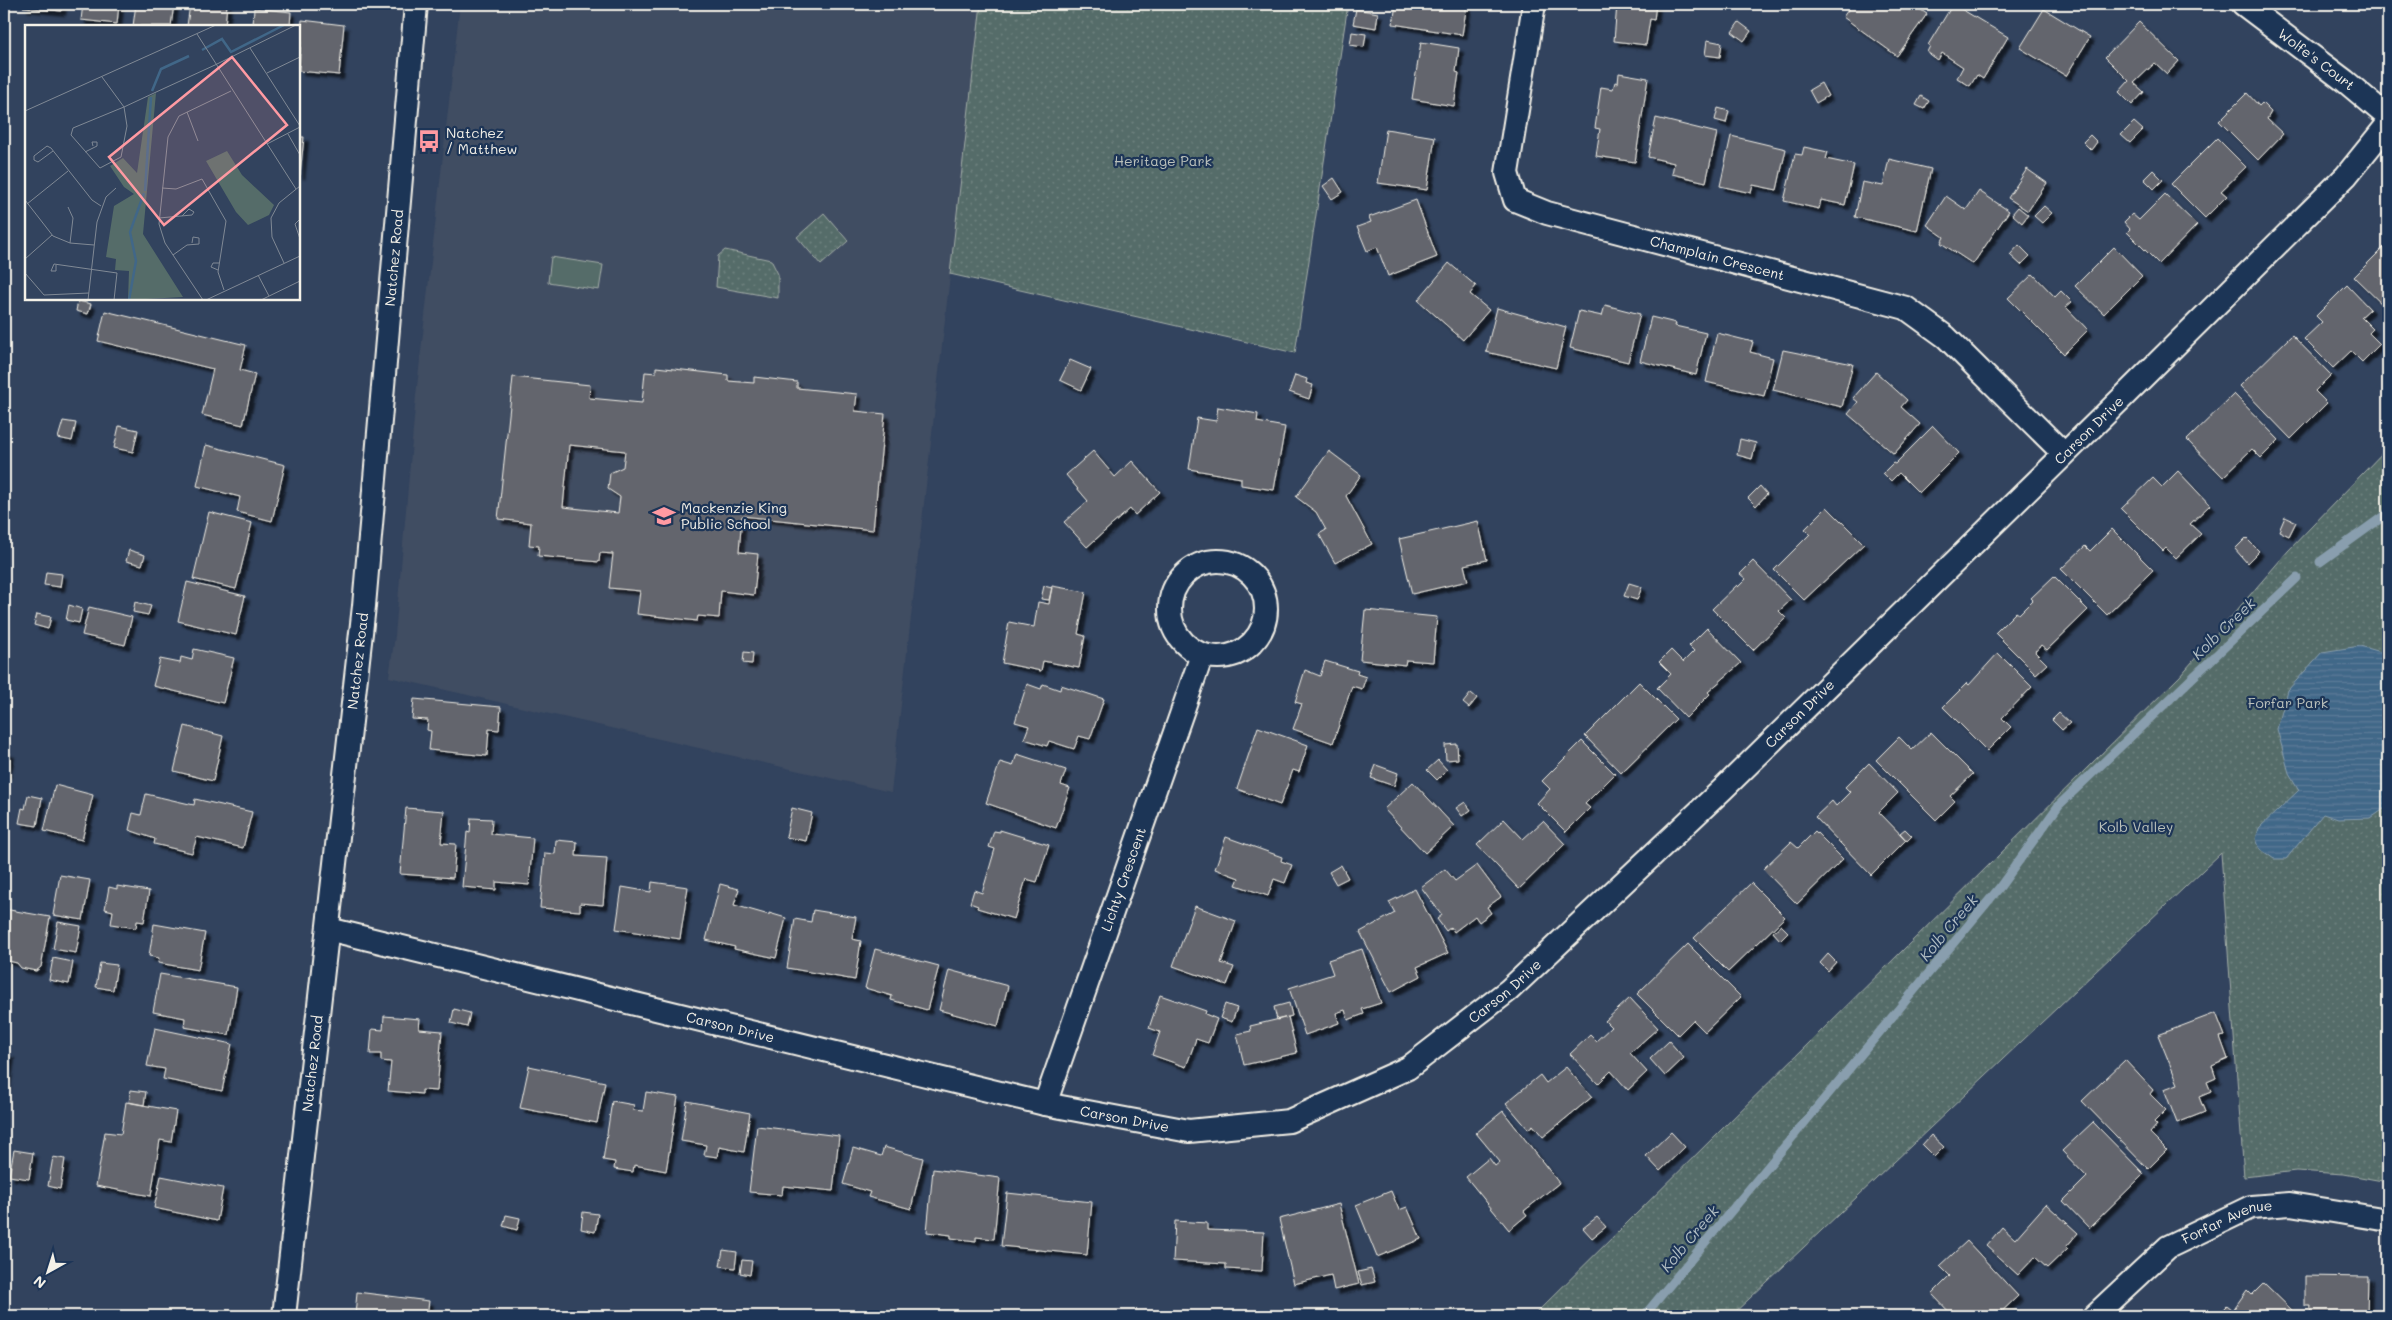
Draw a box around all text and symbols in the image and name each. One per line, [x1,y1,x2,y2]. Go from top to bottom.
street label: Wolfe's Court [2274,24,2359,94]
inset map [25,25,300,300]
place label: Natchez / Matthew [446,123,517,158]
bus stop icon: Natchez / Matthew [416,128,442,154]
park label: Heritage Park [1114,151,1212,170]
street label: Natchez Road [380,208,407,307]
street label: Champlain Crescent [1648,231,1787,284]
street label: Carson Drive [2050,392,2127,468]
place label: Mackenzie King Public School [681,498,787,533]
school or university icon: Mackenzie King Public School [651,503,677,529]
water label: Kolb Creek [2187,592,2260,664]
street label: Natchez Road [342,612,372,710]
street label: Carson Drive [1761,675,1838,752]
park label: Forfar Park [2248,693,2328,712]
park label: Kolb Valley [2099,817,2173,836]
street label: Lichty Crescent [1096,825,1150,934]
water label: Kolb Creek [1915,889,1983,965]
street label: Carson Drive [1464,955,1545,1027]
street label: Carson Drive [684,1007,776,1047]
street label: Natchez Road [297,1014,327,1113]
street label: Carson Drive [1079,1101,1171,1136]
street label: Forfar Avenue [2178,1195,2273,1248]
water label: Kolb Creek [1656,1200,1724,1276]
north arrow [22,1248,72,1298]
text: N [29,1272,50,1293]

